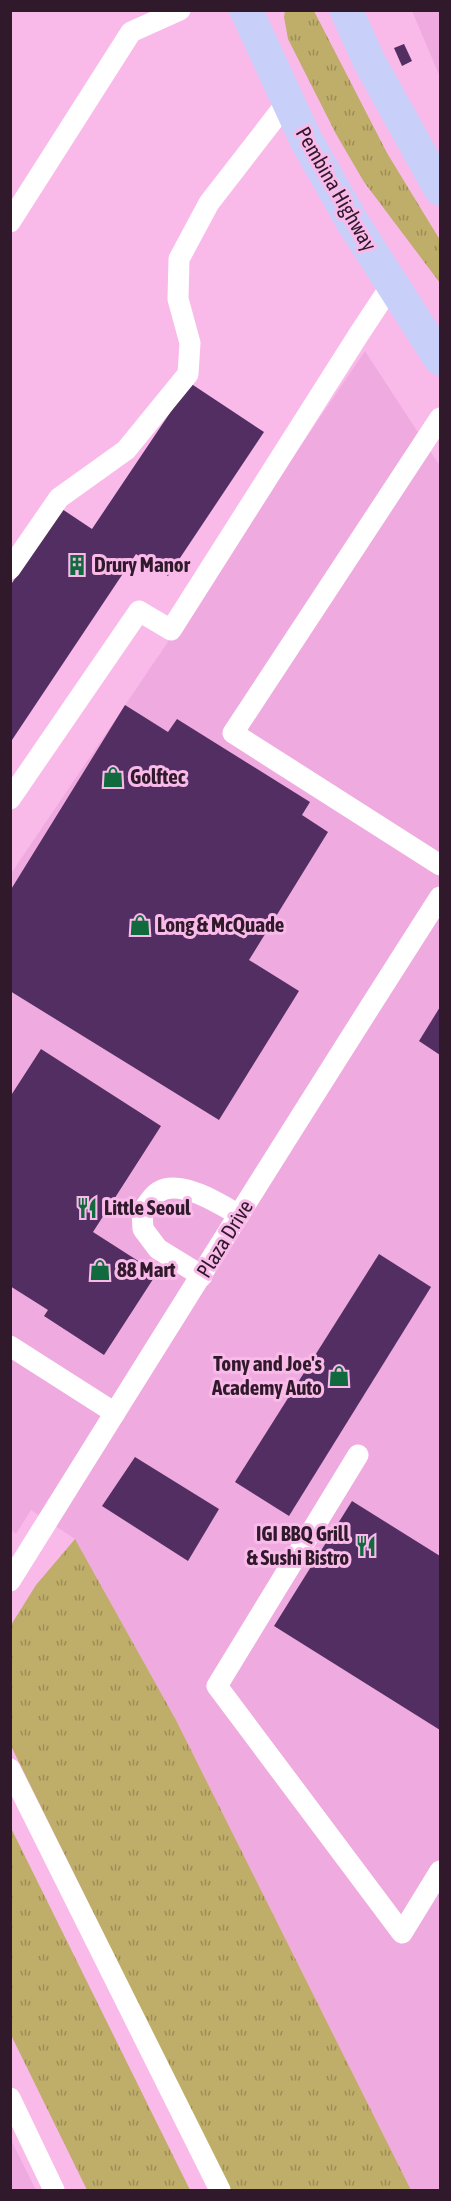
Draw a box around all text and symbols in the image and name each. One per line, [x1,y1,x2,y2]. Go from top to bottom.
street label: Pembina Highway [292,122,382,255]
place label: Drury Manor [94,552,191,576]
building icon: Drury Manor [65,553,89,577]
place label: Golftec [130,764,186,788]
shop icon: Golftec [101,765,125,789]
place label: Long & McQuade [157,912,284,936]
shop icon: Long & McQuade [128,913,152,937]
place label: Little Seoul [104,1195,191,1219]
street label: Plaza Drive [191,1195,257,1282]
restaurant icon: Little Seoul [75,1196,99,1220]
place label: 88 Mart [117,1257,176,1281]
shop icon: 88 Mart [88,1258,112,1282]
place label: Tony and Joe's Academy Auto [211,1351,323,1399]
shop icon: Tony and Joe's Academy Auto [327,1364,351,1388]
place label: IGI BBQ Grill & Sushi Bistro [247,1521,349,1569]
restaurant icon: IGI BBQ Grill & Sushi Bistro [354,1534,378,1558]

